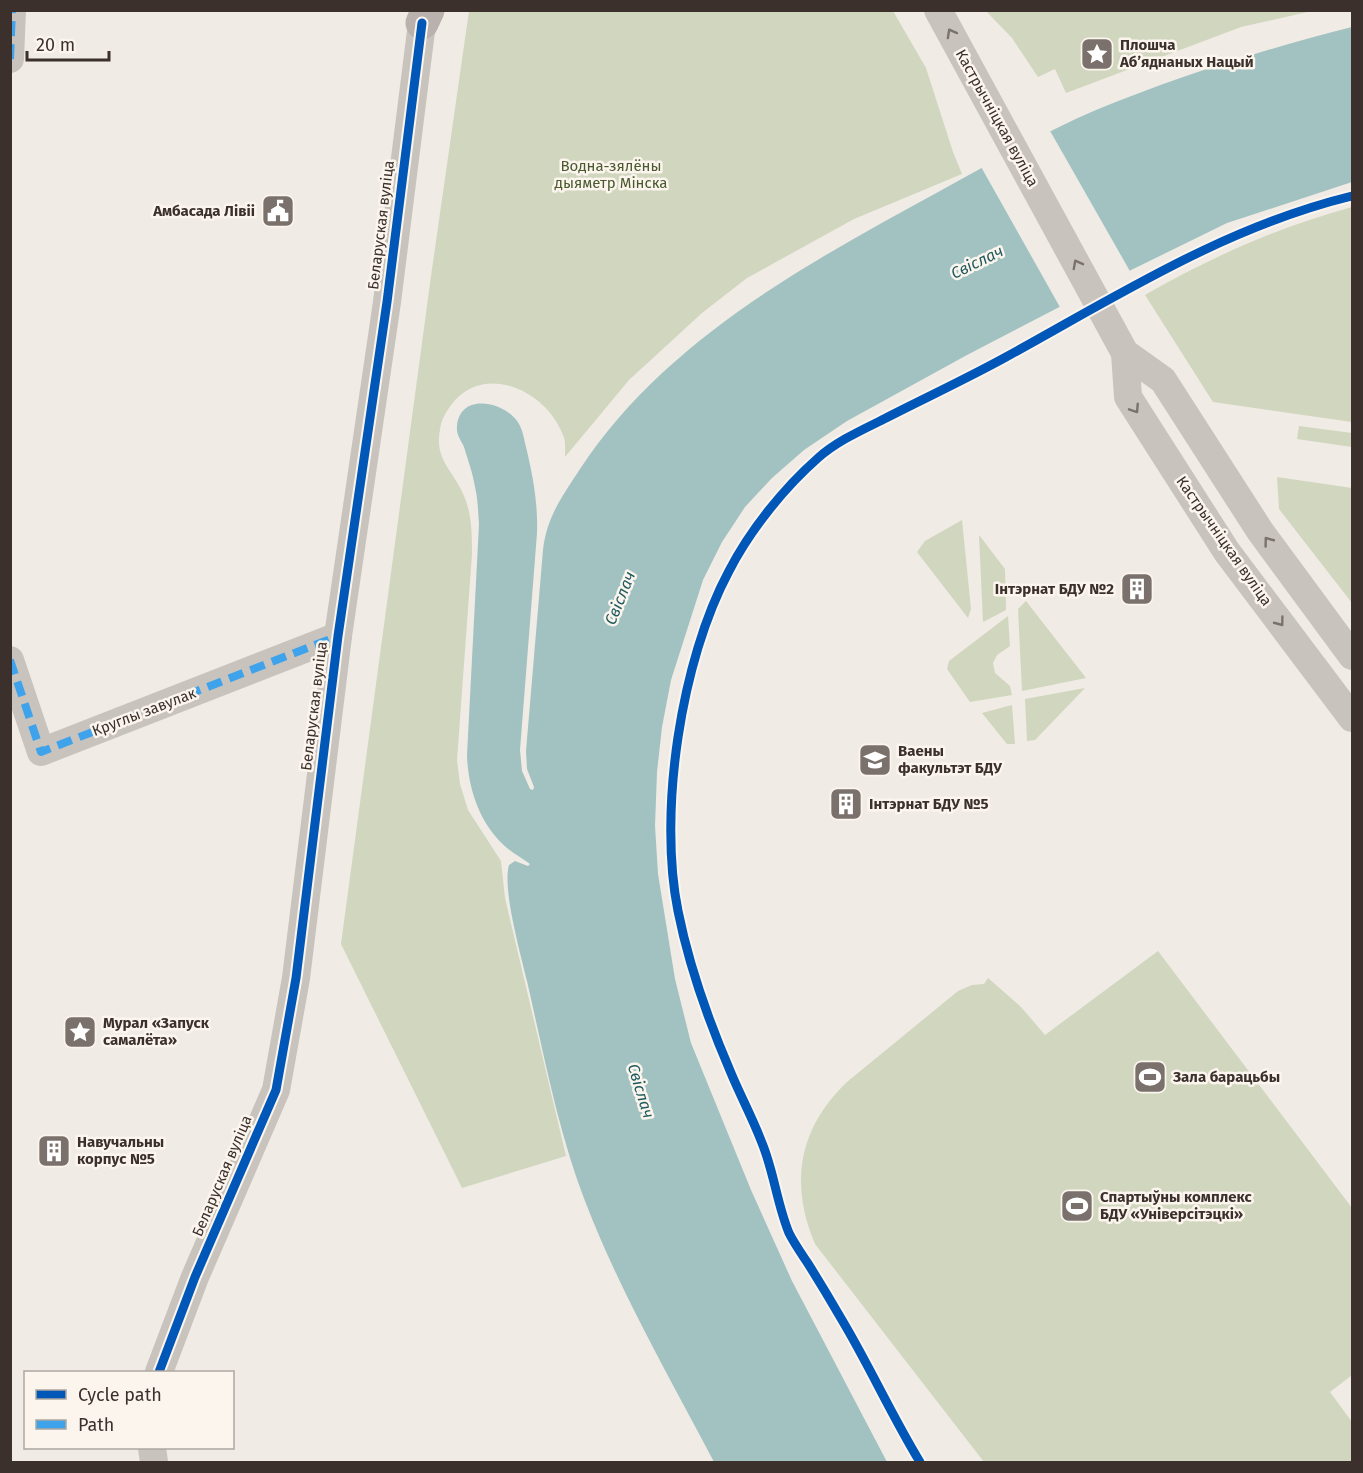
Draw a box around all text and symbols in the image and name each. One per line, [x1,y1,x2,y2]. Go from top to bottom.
scale bar [27,24,110,62]
one-way arrow [947,29,958,39]
text: 20 m [36,34,75,56]
place icon: Плошча Абʼяднаных Нацый [1079,36,1115,72]
place label: Плошча Абʼяднаных Нацый [1119,36,1254,71]
street label: Кастрычніцкая вуліца [952,46,1042,190]
park label: Водна-зялёны дыяметр Мінска [555,157,667,192]
street label: Беларуская вуліца [364,159,398,291]
public building icon: Амбасада Лівіі [260,193,296,229]
place label: Амбасада Лівіі [152,202,255,220]
water label: Свіслач [948,241,1006,283]
one-way arrow [1073,260,1084,270]
one-way arrow [1128,402,1139,413]
street label: Кастрычніцкая вуліца [1172,473,1276,609]
one-way arrow [1264,537,1275,548]
water label: Свіслач [601,568,639,628]
building icon: Інтэрнат БДУ №2 [1119,571,1155,607]
place label: Інтэрнат БДУ №2 [995,580,1114,598]
one-way arrow [1273,615,1284,626]
street label: Беларуская вуліца [297,640,331,772]
street label: Круглы завулак [89,684,199,740]
school or university icon: Ваены факультэт БДУ [857,742,893,778]
place label: Ваены факультэт БДУ [898,742,1002,777]
building icon: Інтэрнат БДУ №5 [828,786,864,822]
place label: Інтэрнат БДУ №5 [869,795,989,813]
place icon: Мурал «Запуск самалёта» [62,1014,98,1050]
place label: Мурал «Запуск самалёта» [103,1014,210,1049]
sports icon: Зала барацьбы [1132,1059,1168,1095]
water label: Свіслач [624,1061,658,1121]
place label: Зала барацьбы [1172,1068,1280,1086]
street label: Беларуская вуліца [188,1113,256,1239]
building icon: Навучальны корпус №5 [36,1133,72,1169]
place label: Навучальны корпус №5 [77,1133,164,1168]
sports icon: Спартыўны комплекс БДУ «Універсітэцкі» [1059,1188,1095,1224]
place label: Спартыўны комплекс БДУ «Універсітэцкі» [1100,1188,1252,1223]
legend [24,1371,234,1449]
text: Cycle path [78,1384,162,1406]
text: Path [78,1414,114,1436]

